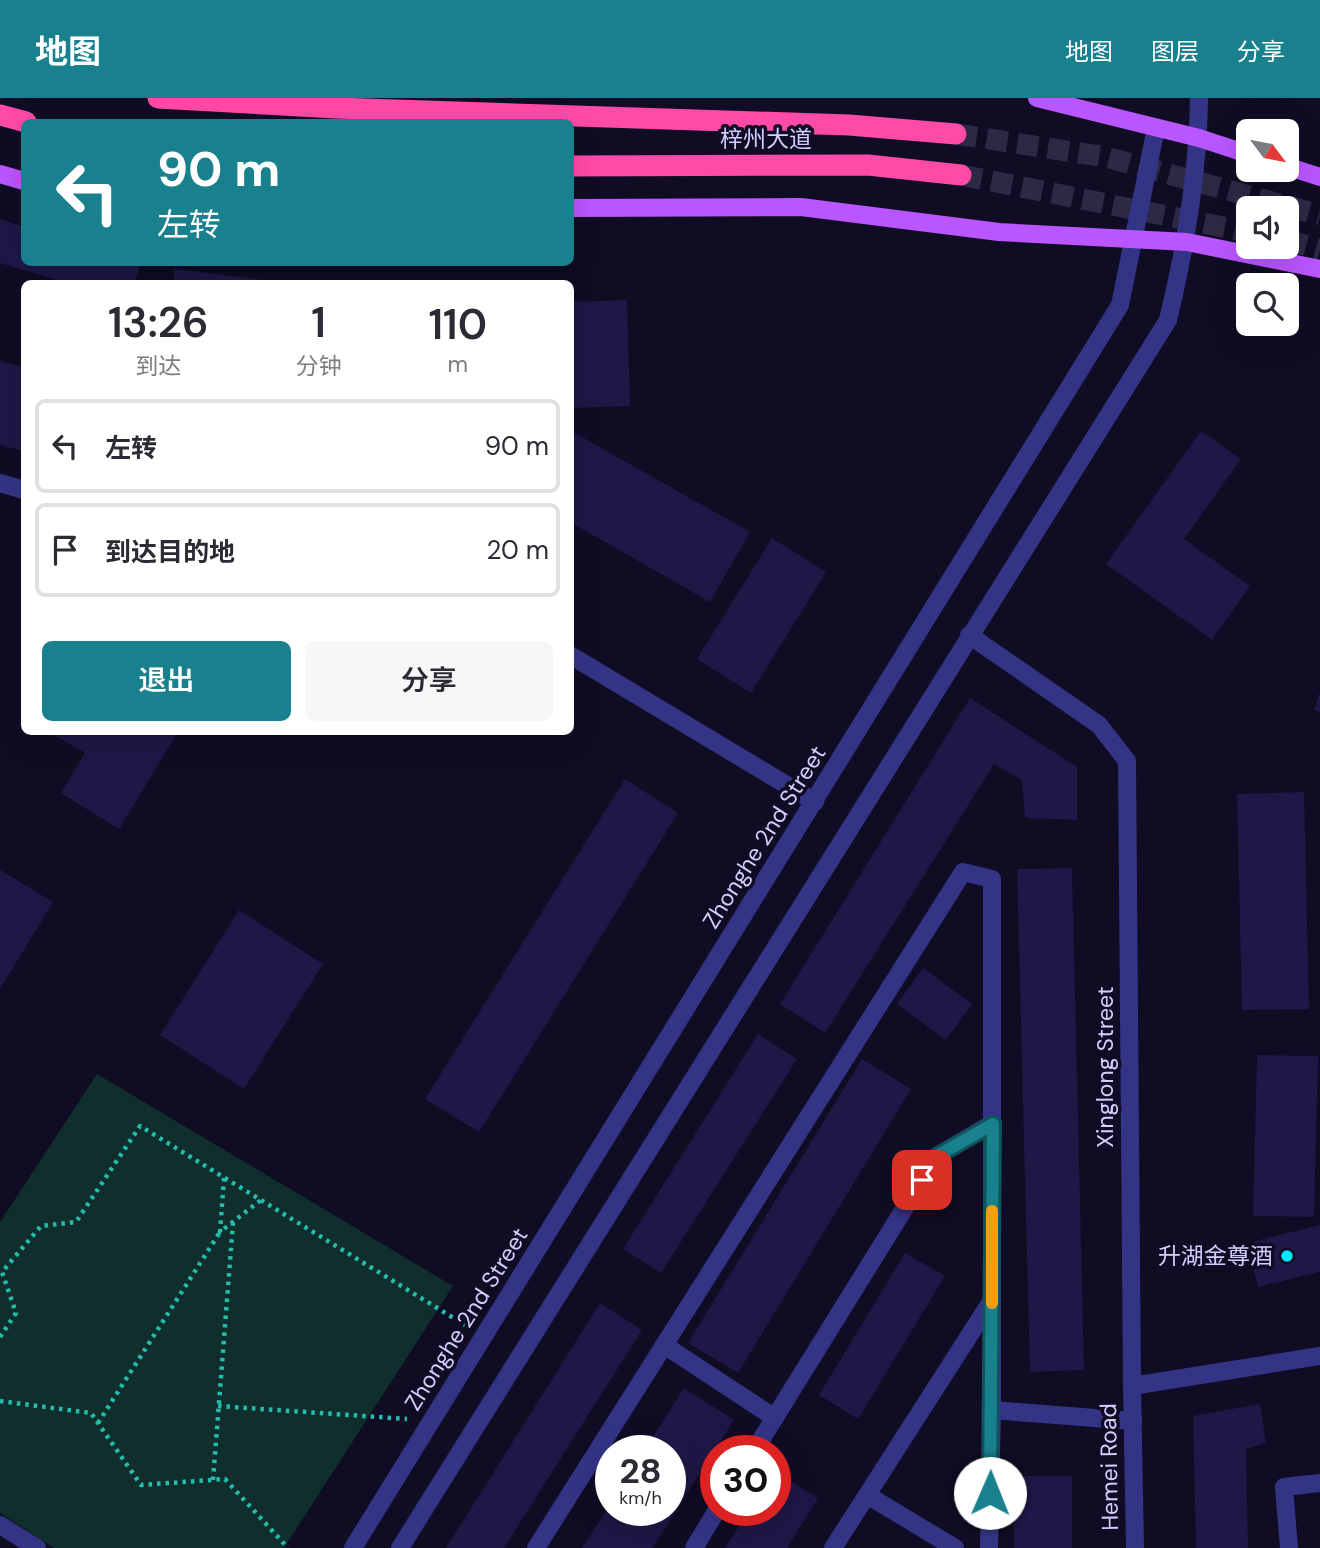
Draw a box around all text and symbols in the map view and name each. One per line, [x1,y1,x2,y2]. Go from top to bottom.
text: 地图 [35,30,101,73]
text: 地图 [1065,36,1113,67]
text: 图层 [1151,36,1199,67]
text: 分享 [1237,36,1285,67]
north arrow [1236,119,1298,182]
map controls [1236,119,1299,336]
street label: 梓州大道 [720,124,812,154]
text: 90 m [157,137,280,201]
icon: left [42,147,133,238]
button: sound [1236,196,1299,259]
text: 左转 [157,204,221,246]
button: search [1236,273,1299,336]
text: 13:26 [108,295,209,350]
text: 1 [311,295,326,350]
text: 110 [428,297,487,352]
text: m [447,349,468,379]
text: 到达 [135,351,181,381]
text: 分钟 [296,351,342,381]
icon: left [46,427,84,465]
text: 90 m [485,429,549,463]
text: 左转 [105,431,157,465]
icon: arrive [46,531,84,569]
text: 20 m [486,533,549,567]
text: 到达目的地 [105,535,235,569]
button: 退出 [42,641,291,721]
button: 分享 [305,641,553,721]
street label: Zhonghe 2nd Street [696,740,832,934]
street label: Xinglong Street [1090,986,1120,1148]
pin [892,1150,952,1210]
icon: arrive [903,1161,941,1199]
street label: Zhonghe 2nd Street [398,1222,534,1416]
place label: 升湖金尊酒 [1158,1241,1273,1271]
marker: 升湖金尊酒 [1279,1248,1295,1264]
street label: Hemei Road [1093,1403,1125,1531]
speed limit sign: 30 [700,1435,791,1526]
text: 28 [619,1448,662,1494]
position arrow [953,1456,1027,1530]
text: km/h [619,1486,662,1510]

